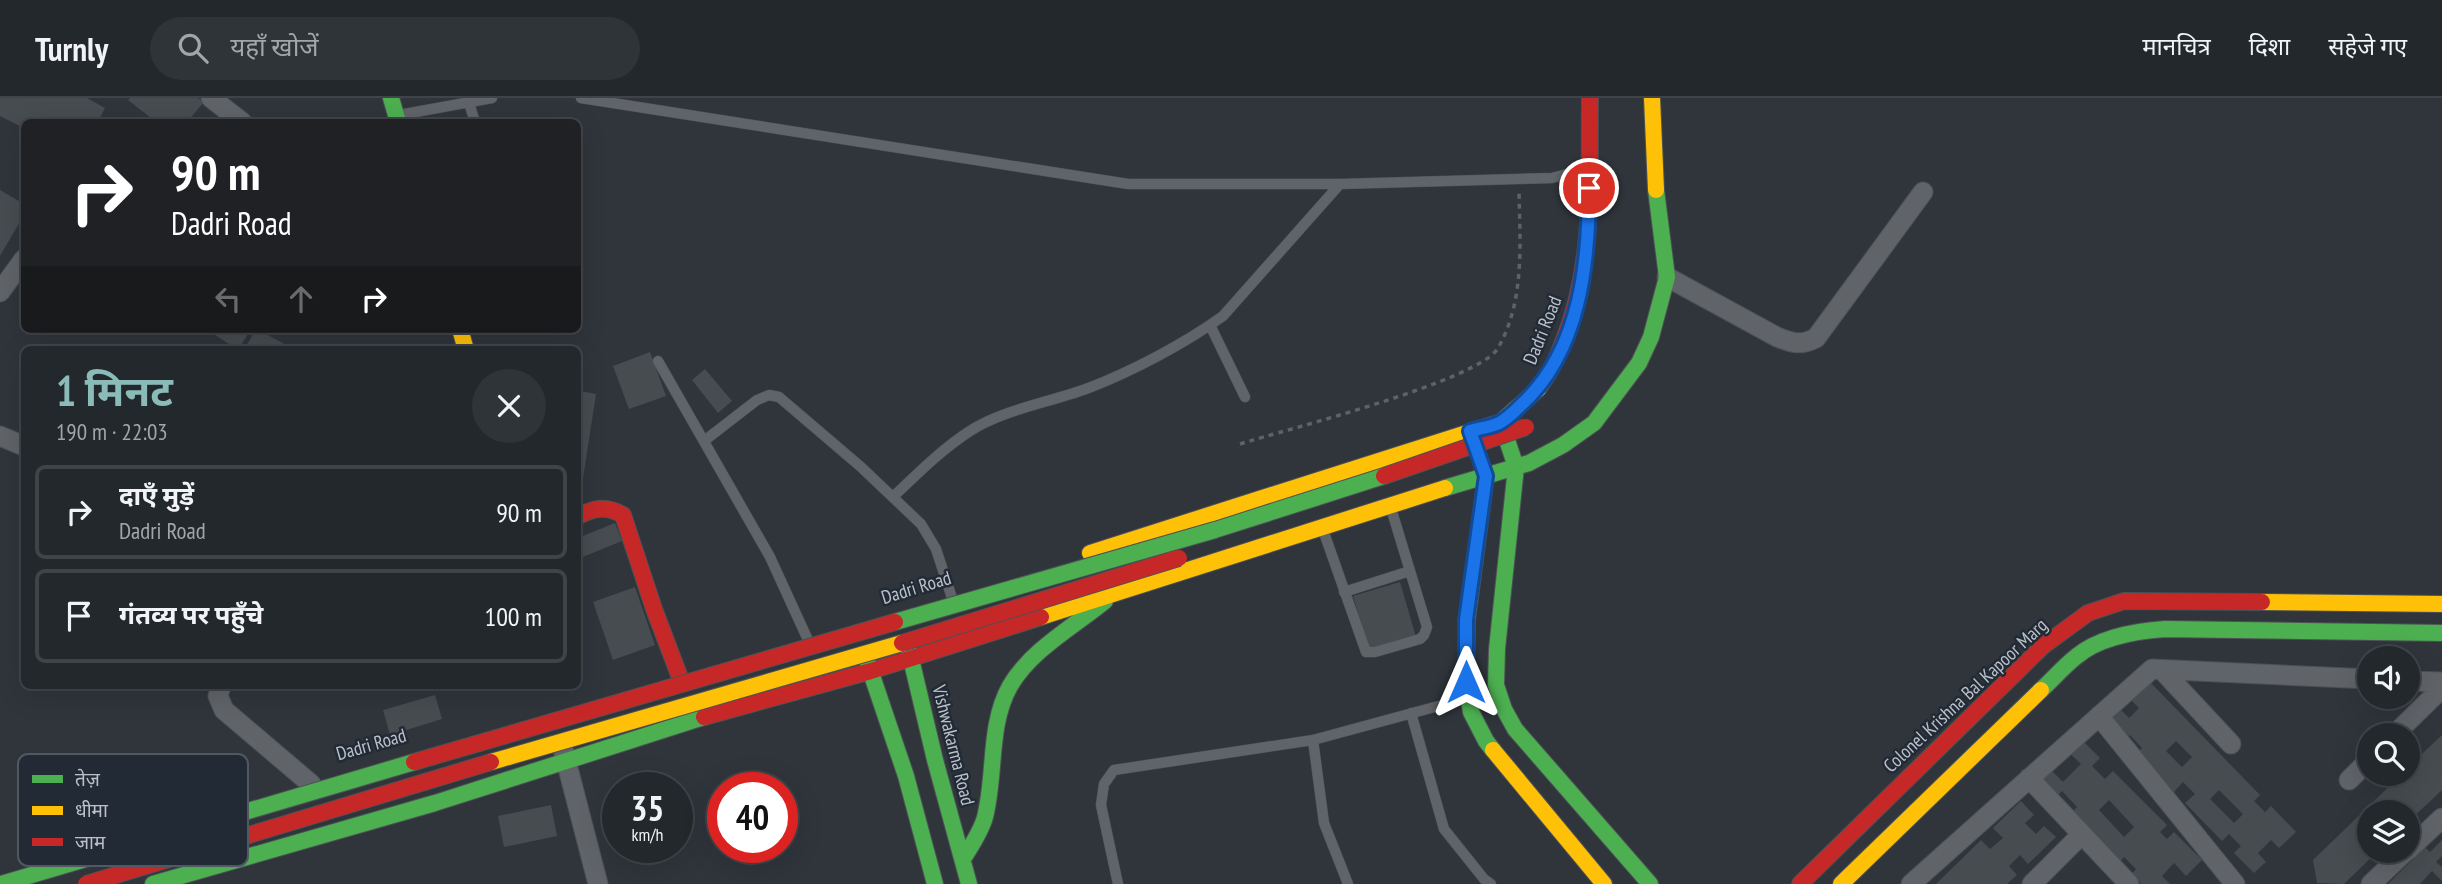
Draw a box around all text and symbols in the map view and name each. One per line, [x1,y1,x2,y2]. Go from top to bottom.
search box [150,17,640,80]
text: Turnly [35,27,108,70]
icon: search [174,29,212,67]
text: यहाँ खोजें [230,30,319,63]
text: मानचित्र [2142,31,2211,62]
text: दिशा [2249,31,2290,62]
text: सहेजे गए [2328,31,2407,62]
text: 90 m [171,140,260,204]
icon: right [56,147,147,238]
pin [1559,158,1619,218]
icon: arrive [1570,169,1608,207]
text: Dadri Road [171,202,292,244]
icon: left [209,280,247,318]
icon: ahead [282,280,320,318]
icon: right [355,280,393,318]
street label: Dadri Road [1517,292,1567,368]
text: 1 मिनट [56,363,173,418]
button: close [472,369,546,443]
text: 190 m · 22:03 [56,417,168,446]
text: दाएँ मुड़ें [119,479,194,512]
icon: right [60,493,98,531]
text: 90 m [496,496,542,529]
text: Dadri Road [119,516,206,545]
street label: Dadri Road [878,565,954,609]
icon: arrive [60,597,98,635]
text: गंतव्य पर पहुँचे [119,598,263,631]
text: 100 m [484,600,542,633]
street label: Colonel Krishna Bal Kapoor Marg [1878,613,2052,777]
position arrow [1429,645,1503,719]
map controls [2357,646,2420,863]
button: sound [2357,646,2420,709]
street label: Vishwakarma Road [927,681,981,808]
street label: Dadri Road [333,723,409,765]
button: search [2357,723,2420,786]
legend [18,754,248,866]
text: तेज़ [75,767,101,791]
speed limit sign: 40 [707,772,798,863]
text: 35 [631,785,664,831]
text: धीमा [75,798,109,822]
button: layers [2357,800,2420,863]
text: km/h [632,823,663,846]
text: जाम [75,830,106,854]

